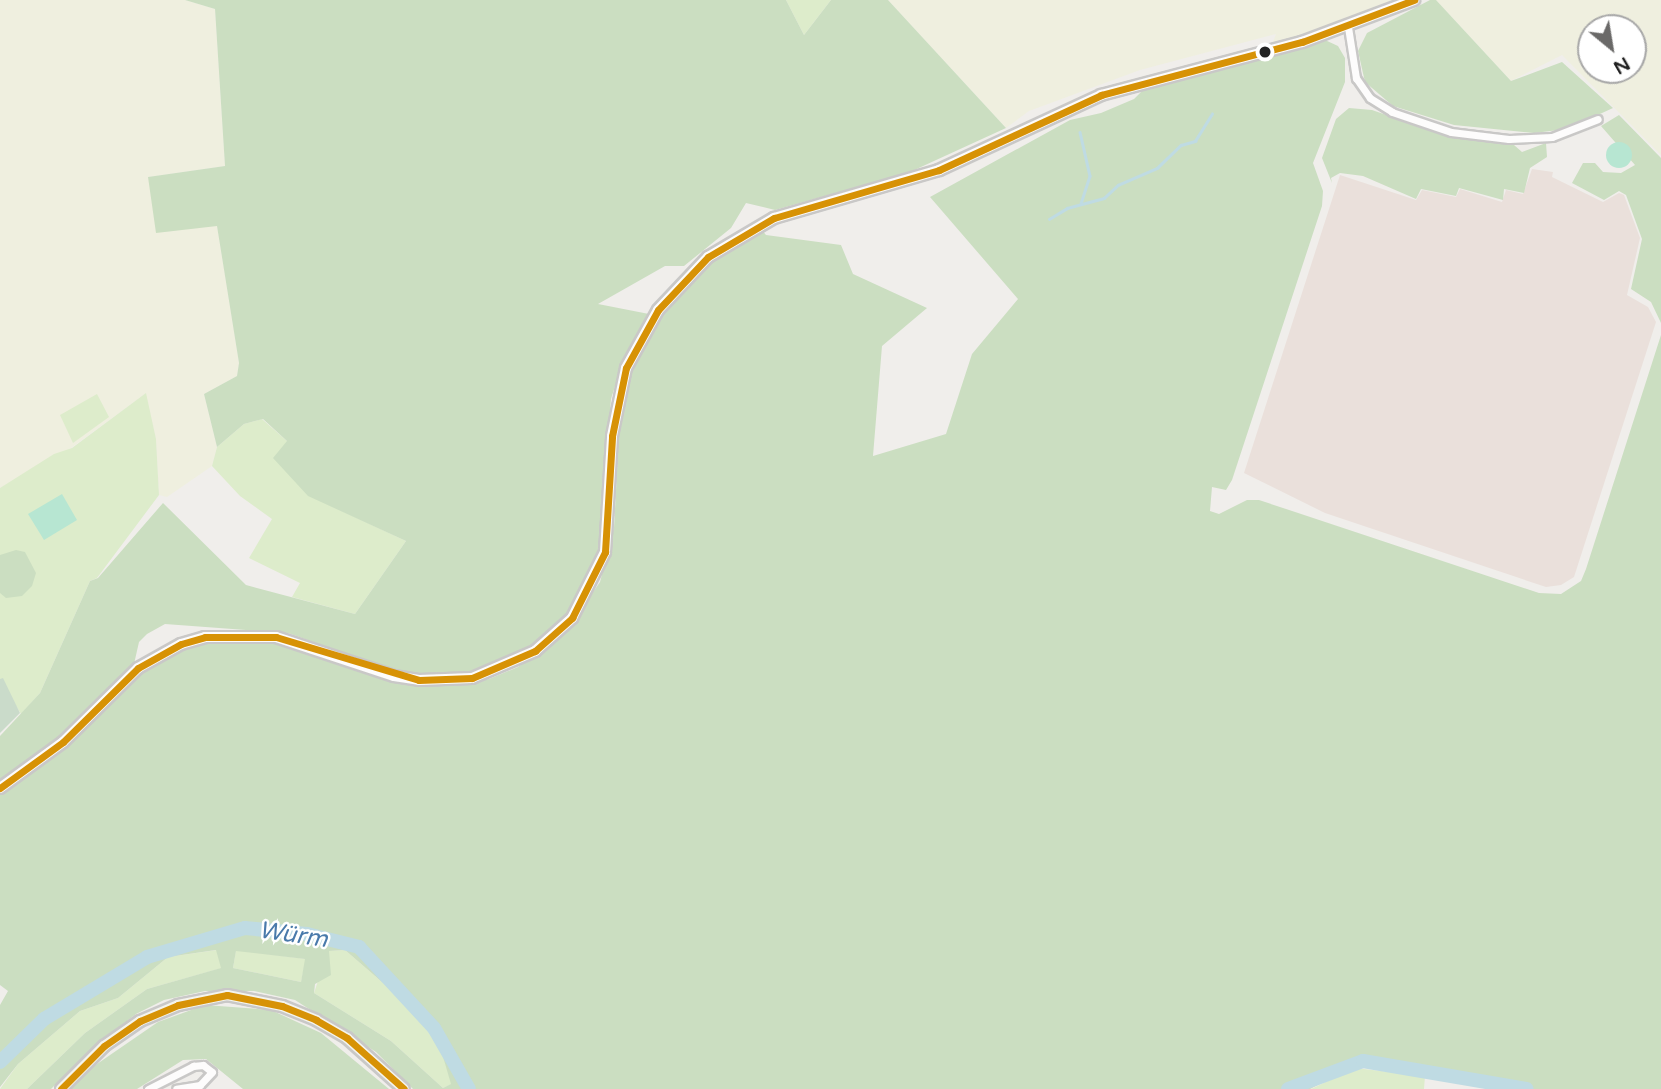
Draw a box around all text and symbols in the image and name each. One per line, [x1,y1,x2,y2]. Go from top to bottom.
north arrow [1577,14,1647,84]
unlabelled marker [1258,45,1272,59]
text: N [1609,52,1634,79]
water label: Würm [257,916,329,954]

